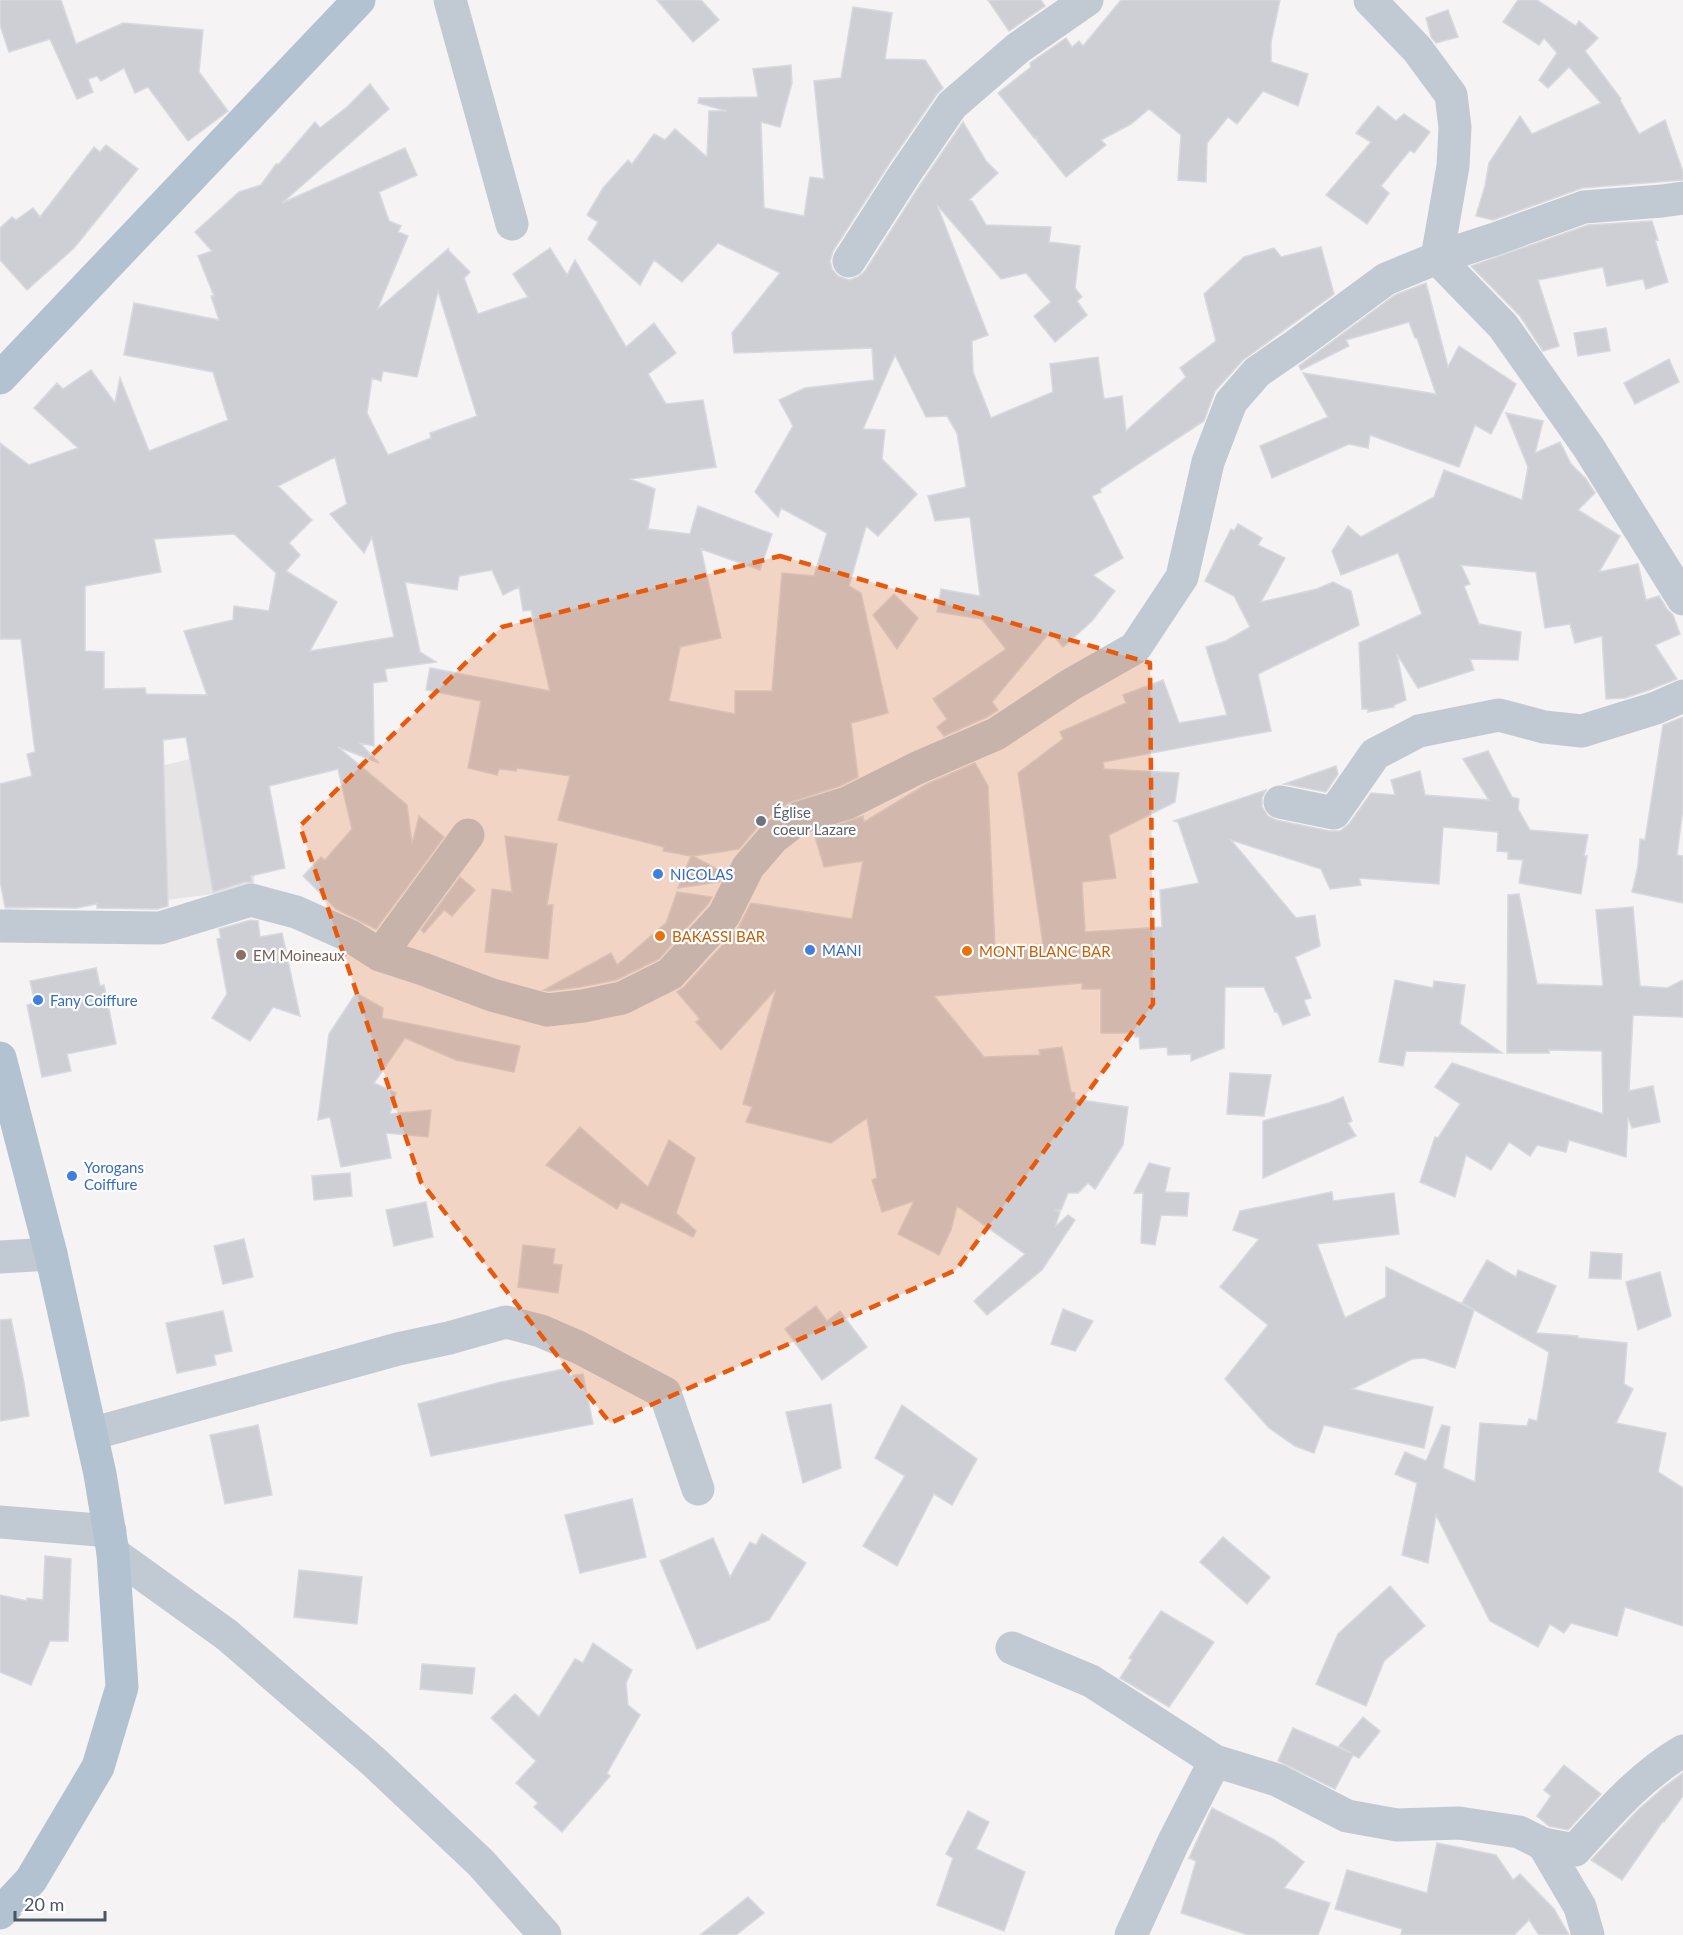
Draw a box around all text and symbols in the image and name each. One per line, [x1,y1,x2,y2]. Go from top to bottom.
place label: Église coeur Lazare [773,803,856,838]
marker: Église coeur Lazare [754,814,768,828]
place label: NICOLAS [670,865,733,883]
marker: NICOLAS [651,867,665,881]
place label: BAKASSI BAR [672,927,766,945]
marker: BAKASSI BAR [653,929,667,943]
place label: MANI [822,941,862,959]
place label: MONT BLANC BAR [979,942,1111,960]
marker: MANI [803,943,817,957]
marker: MONT BLANC BAR [960,944,974,958]
place label: EM Moineaux [253,946,345,964]
marker: EM Moineaux [234,948,248,962]
place label: Fany Coiffure [50,991,138,1009]
marker: Fany Coiffure [31,993,45,1007]
place label: Yorogans Coiffure [84,1158,144,1193]
marker: Yorogans Coiffure [65,1169,79,1183]
scale bar [15,1884,105,1922]
text: 20 m [24,1893,64,1915]

